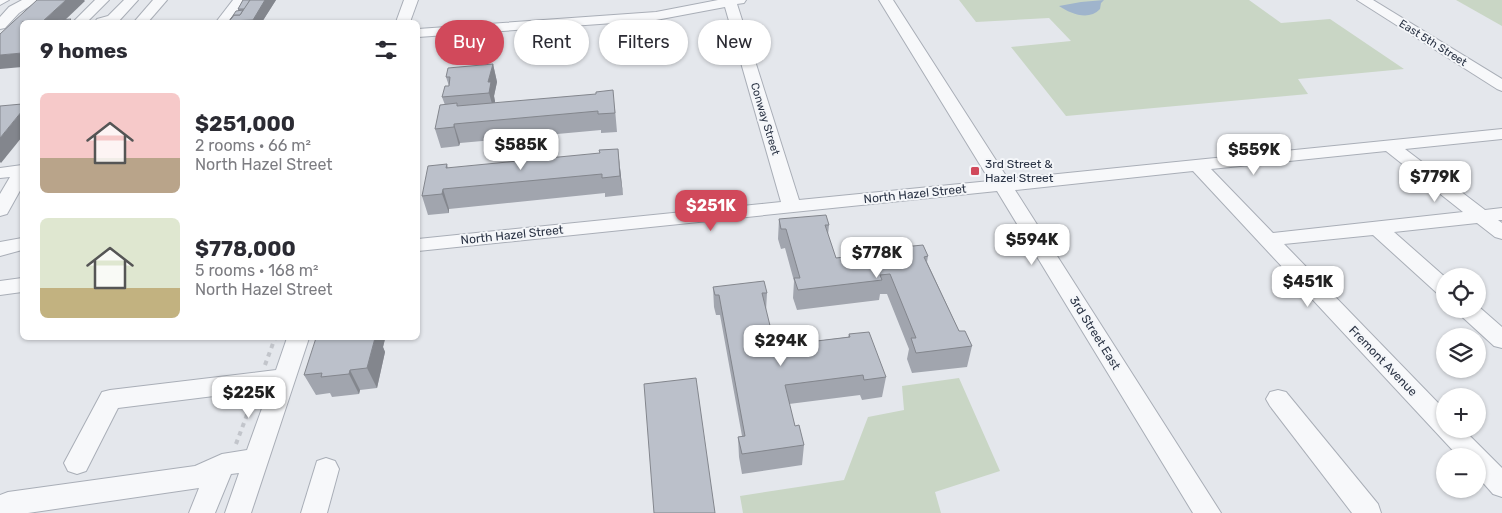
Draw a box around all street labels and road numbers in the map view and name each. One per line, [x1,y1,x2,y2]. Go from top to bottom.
street label: East 5th Street [1397,17,1470,69]
street label: Conway Street [748,81,782,157]
street label: North Hazel Street [863,182,967,206]
street label: North Hazel Street [460,223,564,247]
street label: 3rd Street East [1067,294,1123,373]
street label: Fremont Avenue [1346,323,1420,399]

